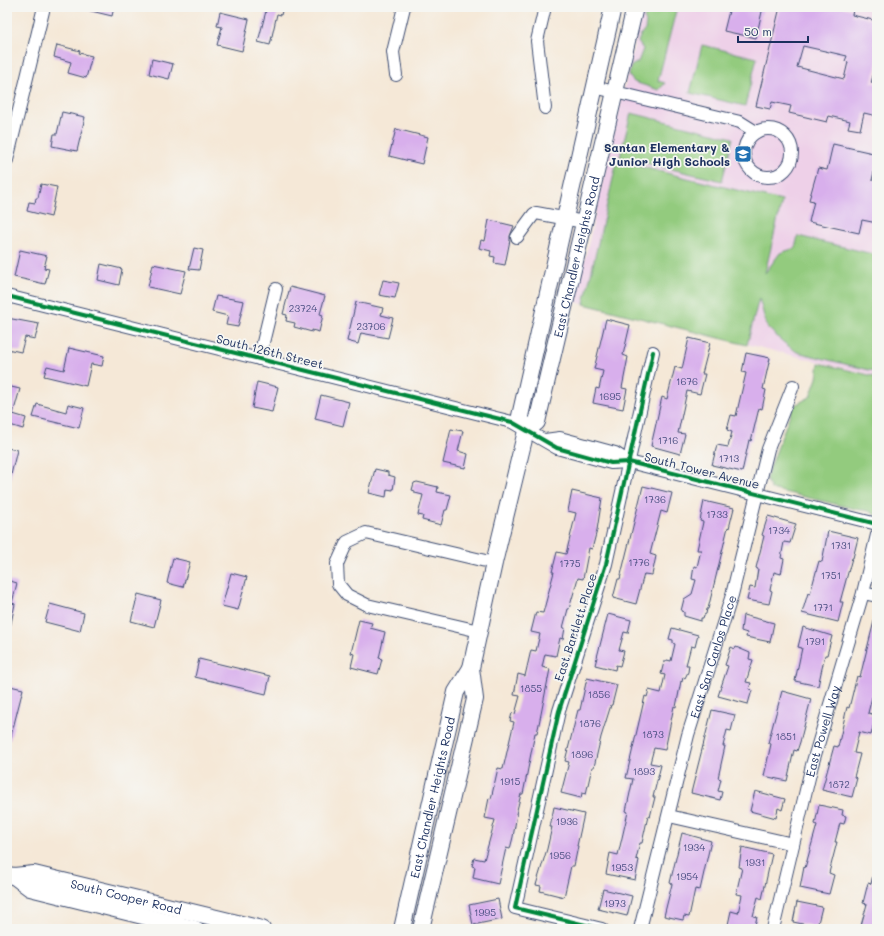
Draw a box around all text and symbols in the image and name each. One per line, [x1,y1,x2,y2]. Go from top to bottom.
scale bar [738,18,808,44]
text: 50 m [744,23,772,39]
place label: Santan Elementary & Junior High Schools [604,139,730,169]
school or university icon: Santan Elementary & Junior High Schools [733,144,753,164]
street label: East Chandler Heights Road [549,174,603,339]
house number: 23724 [289,301,317,315]
house number: 23706 [356,319,386,333]
street label: South 126th Street [215,330,325,372]
house number: 1676 [676,374,698,388]
house number: 1695 [599,389,621,403]
house number: 1716 [658,433,678,447]
street label: South Tower Avenue [643,448,761,492]
house number: 1713 [719,451,739,465]
house number: 1736 [644,492,666,506]
house number: 1733 [706,507,728,521]
house number: 1734 [768,523,790,537]
house number: 1731 [831,538,851,552]
house number: 1776 [628,555,650,569]
house number: 1775 [559,556,581,570]
house number: 1751 [821,568,841,582]
street label: East Bartlett Place [550,571,600,683]
street label: East San Carlos Place [686,593,740,720]
house number: 1771 [813,600,833,614]
house number: 1791 [805,634,825,648]
house number: 1855 [520,681,542,695]
street label: East Powell Way [801,683,843,778]
house number: 1856 [588,687,610,701]
street label: East Chandler Heights Road [406,715,458,880]
house number: 1876 [579,716,601,730]
house number: 1873 [642,727,664,741]
house number: 1851 [776,729,796,743]
house number: 1896 [571,747,593,761]
house number: 1893 [633,764,655,778]
house number: 1915 [500,774,521,788]
house number: 1872 [828,777,850,791]
house number: 1936 [556,814,578,828]
house number: 1934 [683,840,705,854]
house number: 1956 [549,848,571,862]
house number: 1931 [745,855,765,869]
house number: 1953 [611,860,633,874]
house number: 1954 [676,869,698,883]
street label: South Cooper Road [69,875,184,917]
house number: 1973 [604,896,626,910]
house number: 1995 [474,905,496,919]

